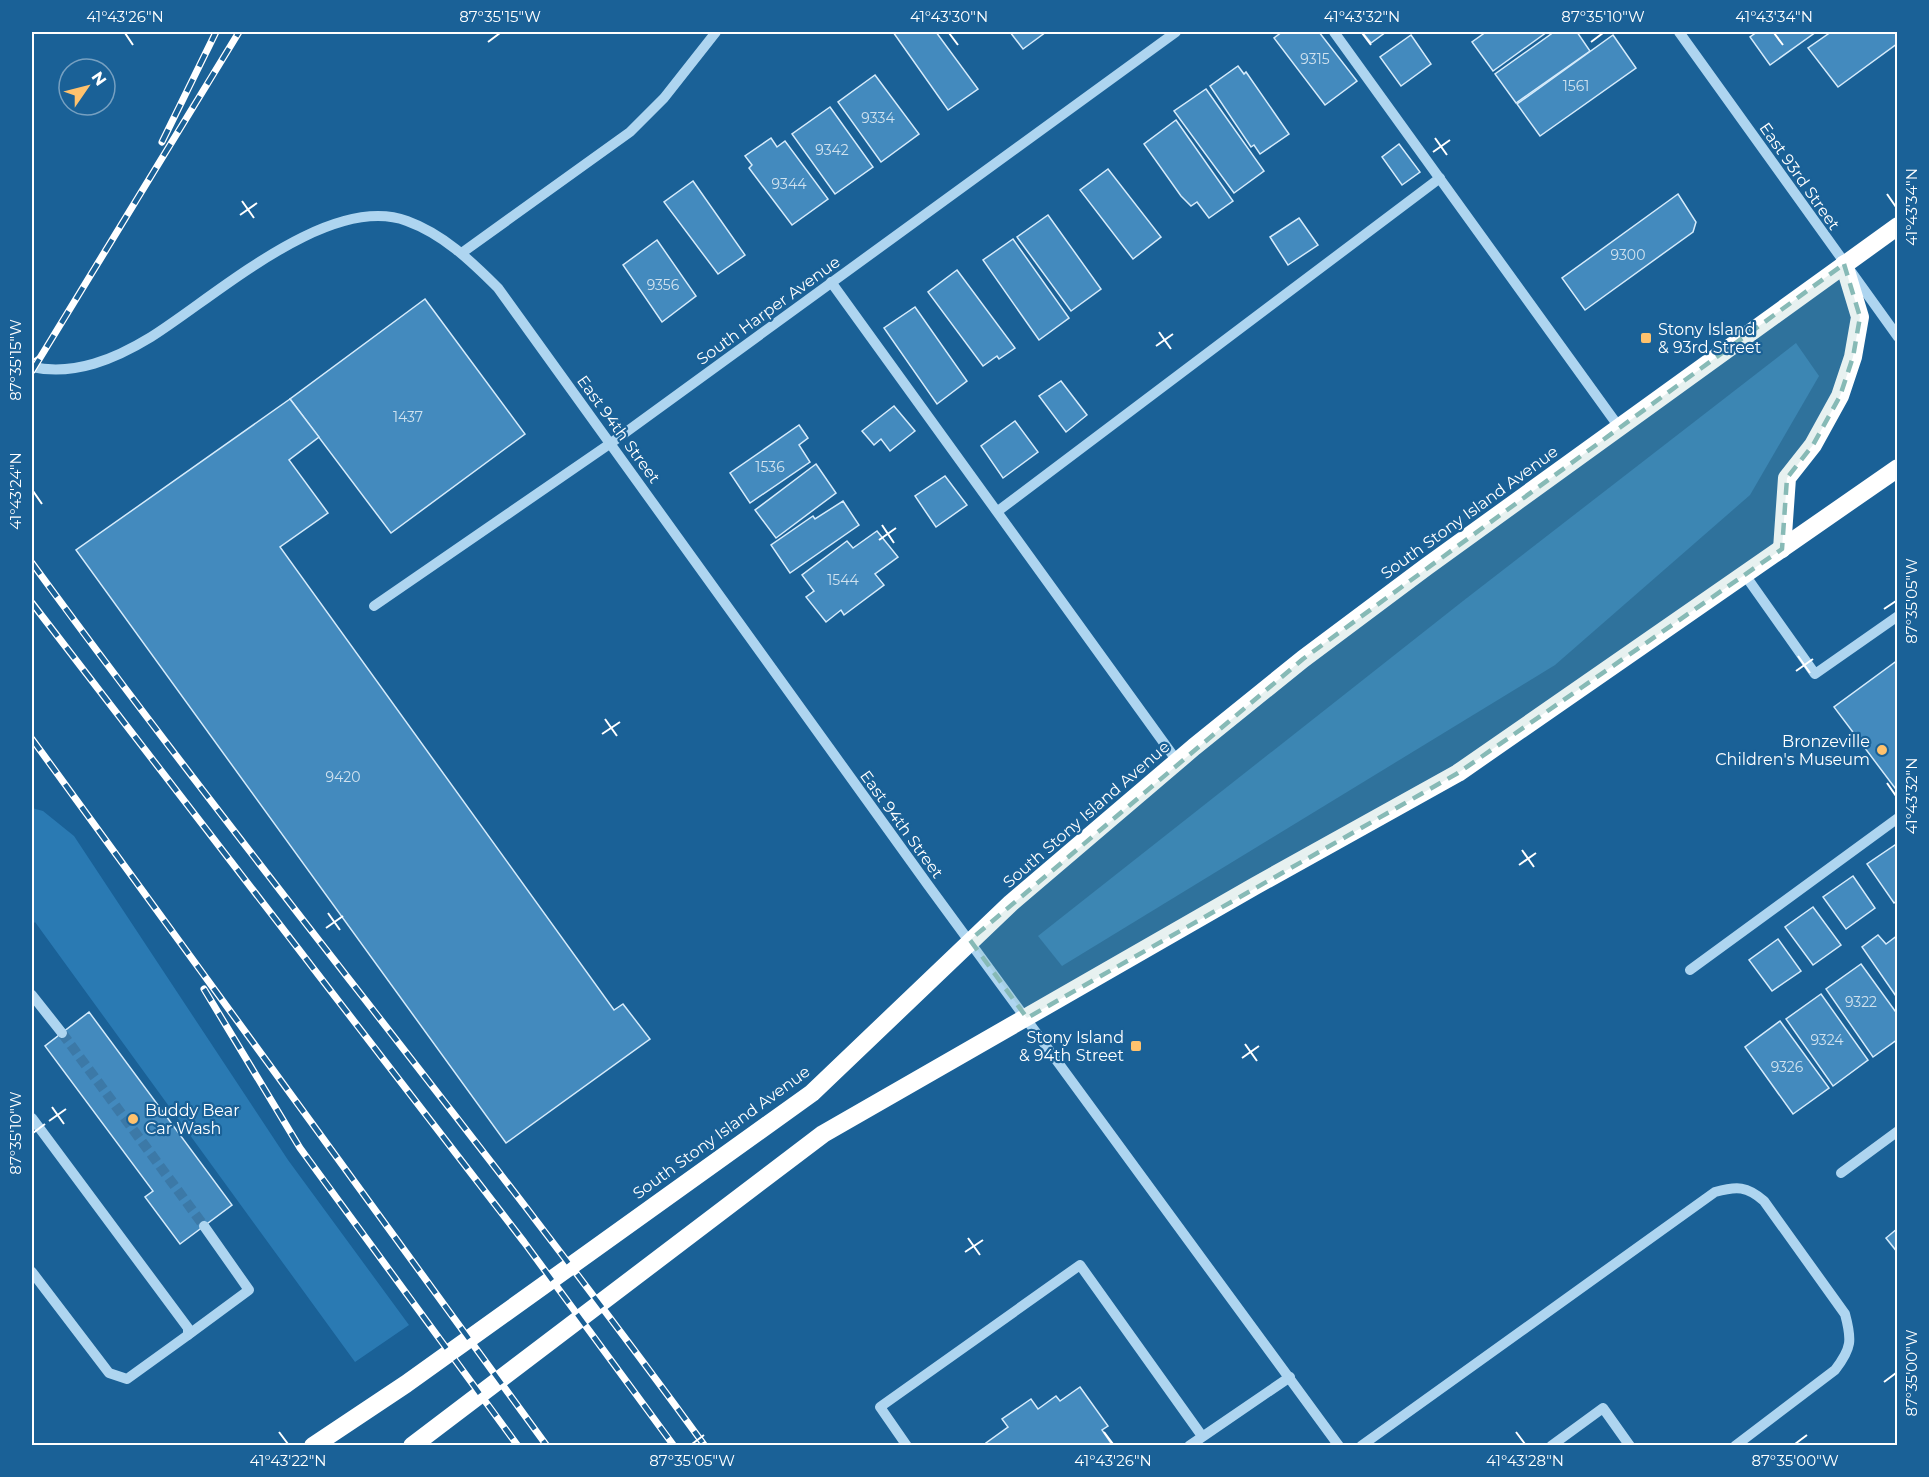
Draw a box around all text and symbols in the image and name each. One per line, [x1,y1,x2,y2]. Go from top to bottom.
text: 41°43'26"N [86,7,164,26]
text: 87°35'15"W [459,7,541,26]
text: 41°43'30"N [910,7,988,26]
text: 41°43'32"N [1324,7,1400,26]
text: 87°35'10"W [1561,7,1645,26]
text: 41°43'34"N [1735,7,1813,26]
house number: 9315 [1300,50,1330,68]
north arrow [57,57,117,117]
text: N [87,68,110,89]
house number: 1561 [1563,77,1589,95]
house number: 9334 [861,109,895,127]
street label: East 93rd Street [1755,119,1844,234]
house number: 9342 [815,141,849,159]
text: 41°43'34"N [1902,168,1921,246]
house number: 9344 [772,175,807,193]
house number: 9300 [1611,246,1645,264]
street label: South Harper Avenue [693,252,844,369]
house number: 9356 [647,276,680,294]
text: 87°35'15"W [6,319,25,401]
place label: Stony Island & 93rd Street [1658,320,1762,357]
marker: Stony Island & 93rd Street [1639,331,1653,345]
street label: East 94th Street [573,372,664,487]
house number: 1437 [393,408,423,426]
street label: South Stony Island Avenue [1377,442,1562,583]
text: 41°43'24"N [6,452,25,530]
house number: 1536 [755,458,785,476]
text: 87°35'05"W [1902,558,1921,644]
house number: 1544 [827,571,859,589]
place label: Bronzeville Children's Museum [1715,732,1870,769]
street label: South Stony Island Avenue [999,737,1173,892]
marker: Bronzeville Children's Museum [1875,743,1889,757]
text: 41°43'32"N [1902,758,1921,834]
street label: East 94th Street [856,767,947,882]
house number: 9420 [326,768,360,786]
house number: 9322 [1845,993,1877,1011]
place label: Stony Island & 94th Street [1019,1028,1125,1065]
house number: 9324 [1810,1031,1844,1049]
marker: Stony Island & 94th Street [1129,1039,1143,1053]
house number: 9326 [1771,1058,1804,1076]
street label: South Stony Island Avenue [629,1062,814,1203]
text: 87°35'10"W [6,1091,25,1175]
place label: Buddy Bear Car Wash [145,1101,240,1138]
marker: Buddy Bear Car Wash [126,1112,140,1126]
text: 87°35'00"W [1902,1329,1921,1417]
text: 41°43'22"N [250,1451,326,1470]
text: 87°35'05"W [649,1451,735,1470]
text: 41°43'26"N [1074,1451,1152,1470]
text: 41°43'28"N [1486,1451,1564,1470]
text: 87°35'00"W [1751,1451,1839,1470]

